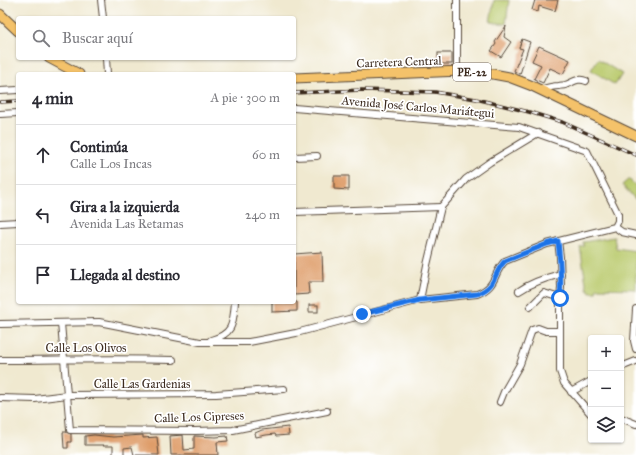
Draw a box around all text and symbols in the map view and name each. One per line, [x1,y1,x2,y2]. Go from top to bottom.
search box [16,16,296,60]
icon: search [30,27,52,49]
text: Buscar aquí [62,29,133,47]
street label: Carretera Central [356,53,443,70]
road number: PE-22 [453,63,491,81]
text: 4 min [32,88,73,109]
text: A pie · 300 m [211,90,280,106]
street label: Avenida José Carlos Mariátegui [340,93,496,122]
text: Continúa [70,138,128,156]
icon: ahead [32,144,54,166]
text: 60 m [252,147,280,163]
text: Calle Los Incas [70,156,152,172]
text: Gira a la izquierda [70,198,179,216]
icon: left [32,204,54,226]
text: 240 m [245,207,280,223]
text: Avenida Las Retamas [70,216,183,232]
icon: arrive [32,264,54,286]
text: Llegada al destino [70,266,180,284]
route start [551,289,569,307]
route end [353,305,371,323]
map controls [588,335,624,443]
button: + [588,335,624,371]
street label: Calle Los Olivos [46,341,127,355]
button: − [588,371,624,407]
street label: Calle Las Gardenias [94,377,190,391]
button: layers [588,407,624,443]
street label: Calle Los Cipreses [154,408,244,426]

